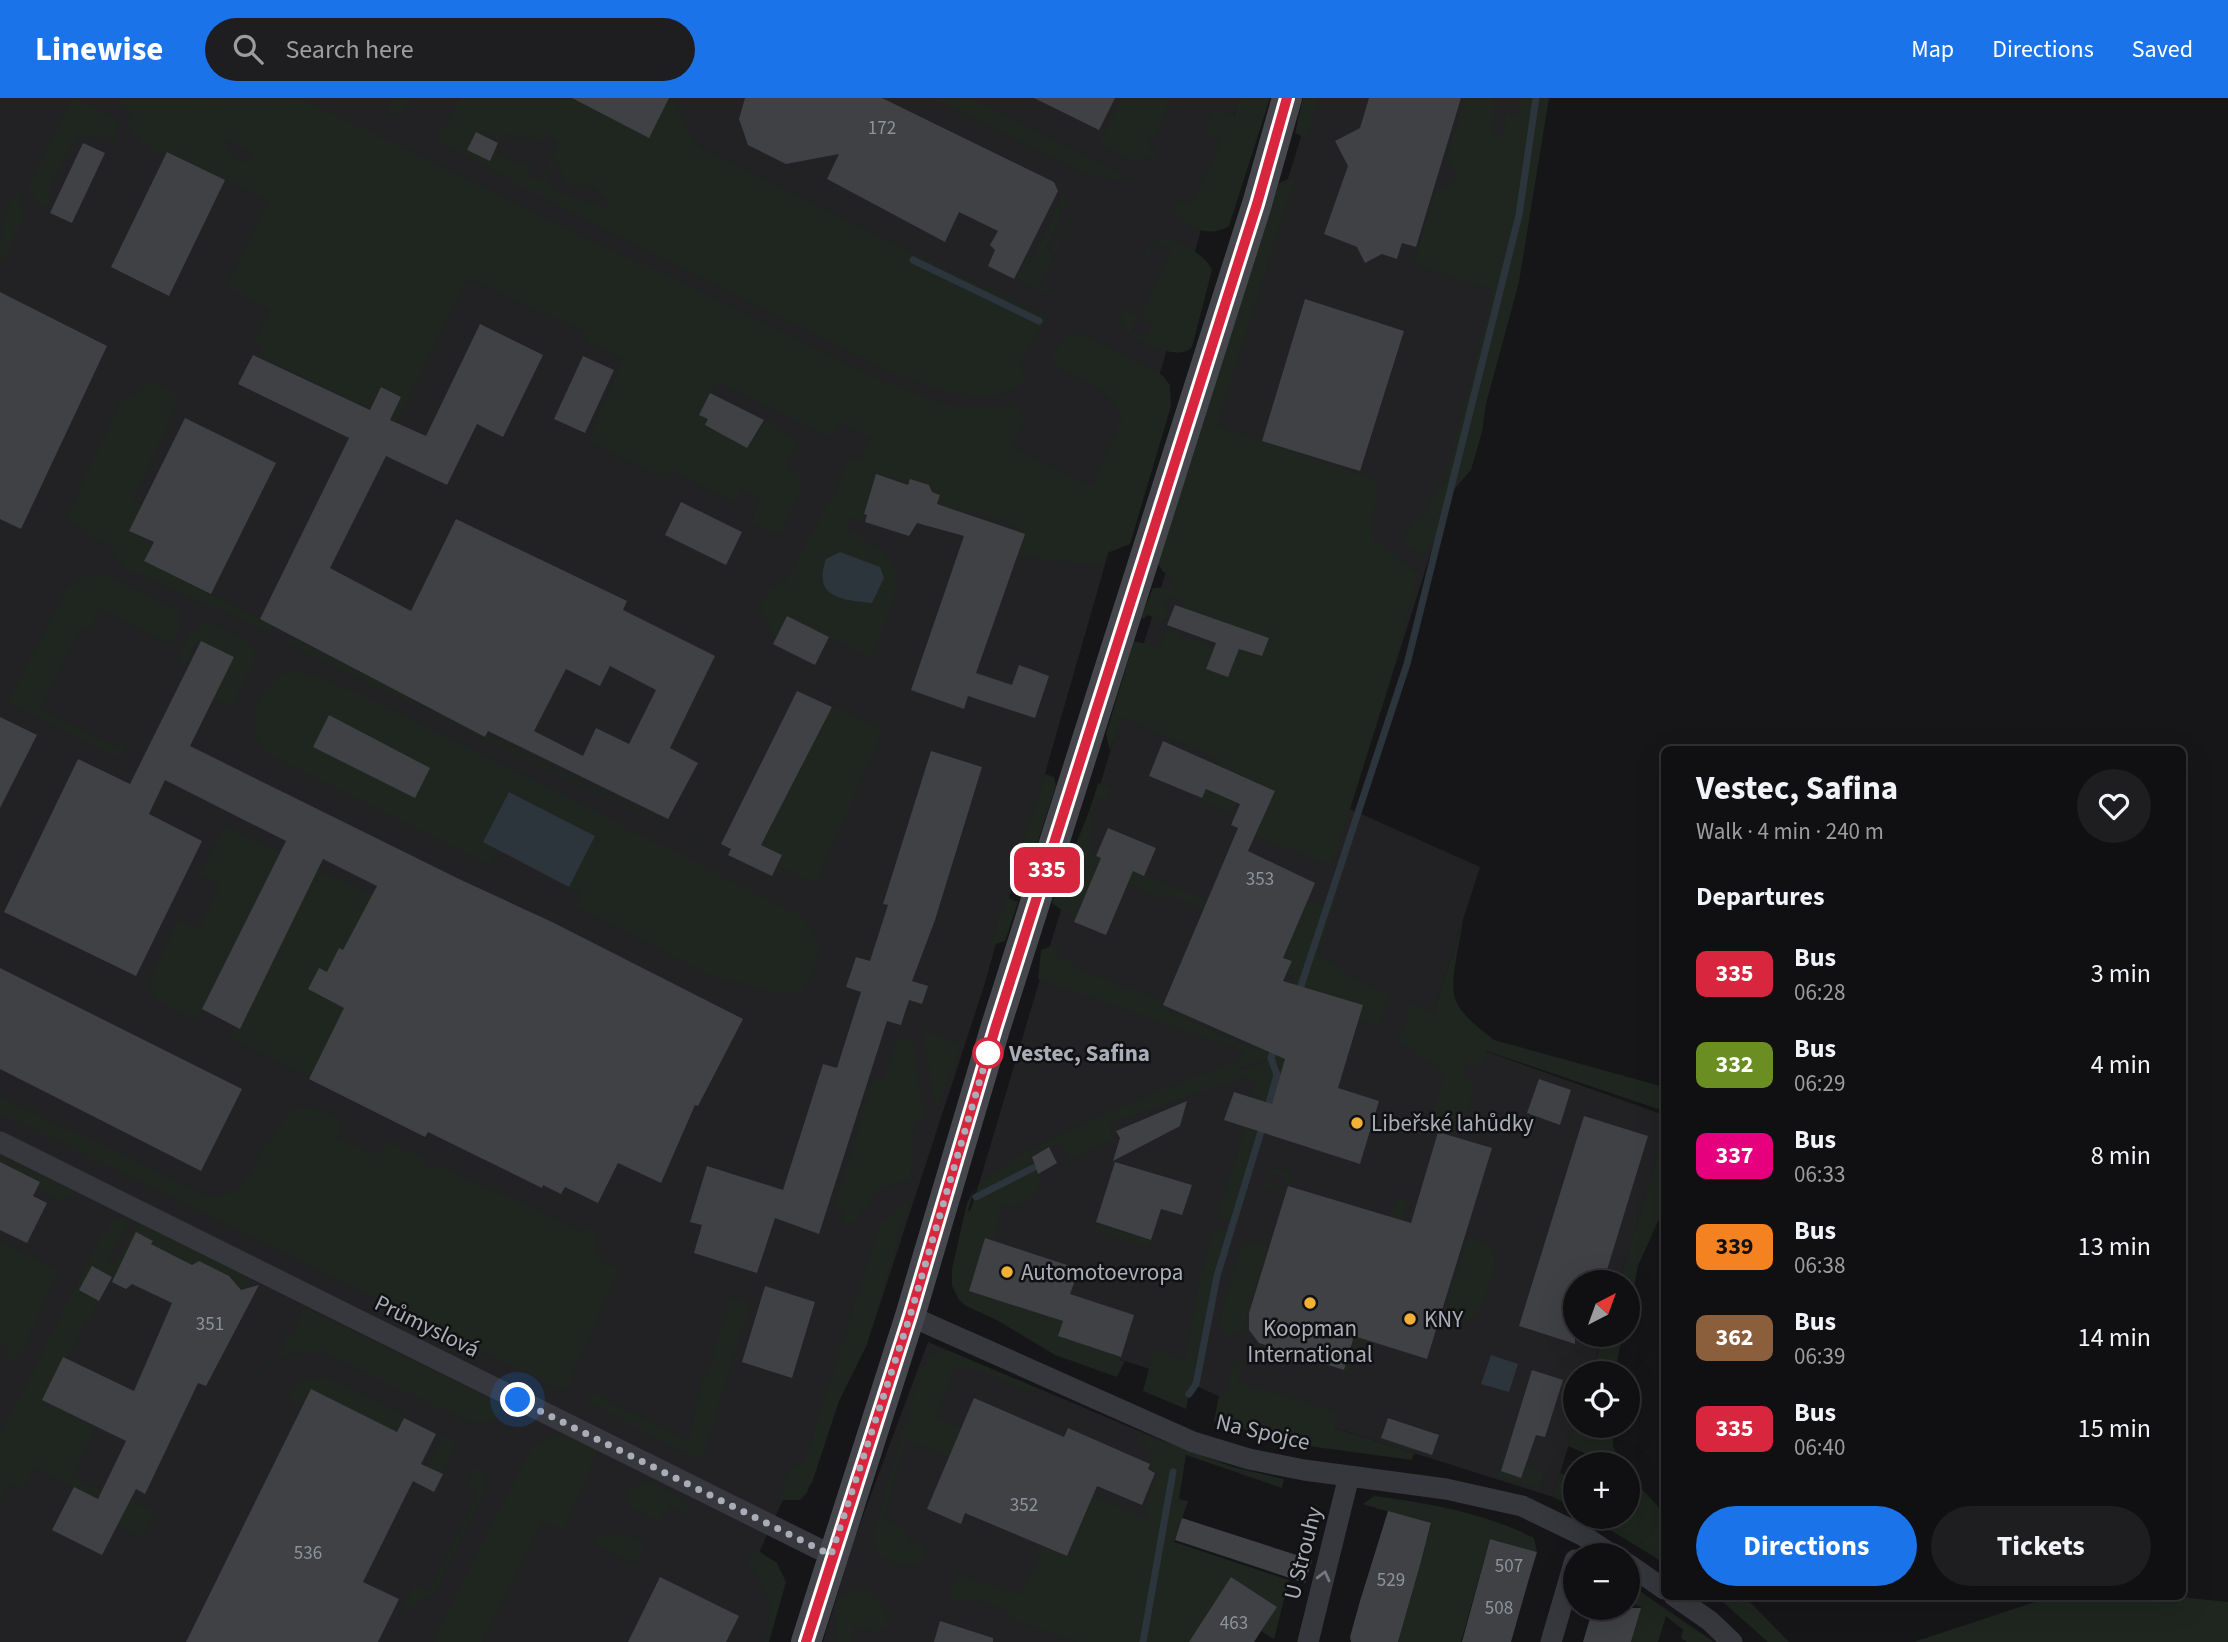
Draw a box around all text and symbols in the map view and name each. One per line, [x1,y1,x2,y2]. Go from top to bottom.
search box [205,18,695,81]
text: Linewise [35,26,163,73]
icon: search [229,30,267,68]
text: Search here [285,31,414,68]
text: Map [1911,32,1954,67]
text: Directions [1992,32,2094,67]
text: Saved [2132,32,2193,67]
house number: 172 [868,115,896,142]
text: Vestec, Safina [1696,765,1898,812]
button: heart [2077,769,2151,843]
text: Walk · 4 min · 240 m [1696,815,1884,848]
line badge: 335 [1007,847,1087,893]
text: 335 [1028,852,1066,887]
house number: 353 [1246,866,1274,893]
text: Departures [1696,878,1824,915]
text: Bus [1794,939,1836,976]
text: 3 min [2091,955,2151,992]
text: 335 [1715,956,1754,991]
text: 06:28 [1794,976,1845,1009]
text: Bus [1794,1030,1836,1067]
place label: Vestec, Safina [1008,1037,1150,1070]
marker: Vestec, Safina [973,1038,1003,1068]
text: 4 min [2091,1046,2151,1083]
text: 332 [1715,1047,1754,1082]
text: 06:29 [1794,1067,1845,1100]
place label: Libeřské lahůdky [1371,1107,1534,1140]
marker: Libeřské lahůdky [1349,1115,1365,1131]
text: Bus [1794,1121,1836,1158]
text: 8 min [2091,1137,2151,1174]
text: 337 [1715,1138,1754,1173]
text: 06:33 [1794,1158,1845,1191]
text: Bus [1794,1212,1836,1249]
text: 13 min [2078,1228,2151,1265]
text: 339 [1715,1229,1754,1264]
text: 06:38 [1794,1249,1845,1282]
place label: Automotoevropa [1021,1256,1183,1289]
marker: Automotoevropa [999,1264,1015,1280]
north arrow [1563,1270,1640,1348]
map controls [1563,1270,1640,1620]
street label: Průmyslová [369,1286,485,1366]
marker: Koopman International [1302,1295,1318,1311]
place label: KNY [1424,1303,1463,1336]
text: Bus [1794,1303,1836,1340]
house number: 351 [196,1311,224,1338]
marker: KNY [1402,1311,1418,1327]
place label: Koopman International [1247,1312,1373,1371]
text: 14 min [2078,1319,2151,1356]
text: 362 [1715,1320,1754,1355]
text: 06:39 [1794,1340,1845,1373]
button: locate [1563,1361,1640,1438]
your location [500,1382,535,1417]
text: Bus [1794,1394,1836,1431]
street label: Na Spojce [1213,1405,1313,1459]
text: 15 min [2078,1410,2151,1447]
text: 335 [1715,1411,1754,1446]
text: 06:40 [1794,1431,1845,1464]
button: + [1563,1452,1640,1529]
house number: 352 [1010,1492,1038,1519]
street label: U Strouhy [1276,1503,1331,1603]
button: Directions [1696,1506,1917,1586]
button: Tickets [1931,1506,2151,1586]
house number: 536 [294,1540,322,1567]
button: − [1563,1543,1640,1620]
house number: 507 [1495,1553,1523,1580]
house number: 529 [1377,1567,1405,1594]
one-way arrow [1316,1570,1330,1582]
house number: 508 [1485,1595,1513,1622]
house number: 463 [1220,1610,1248,1637]

